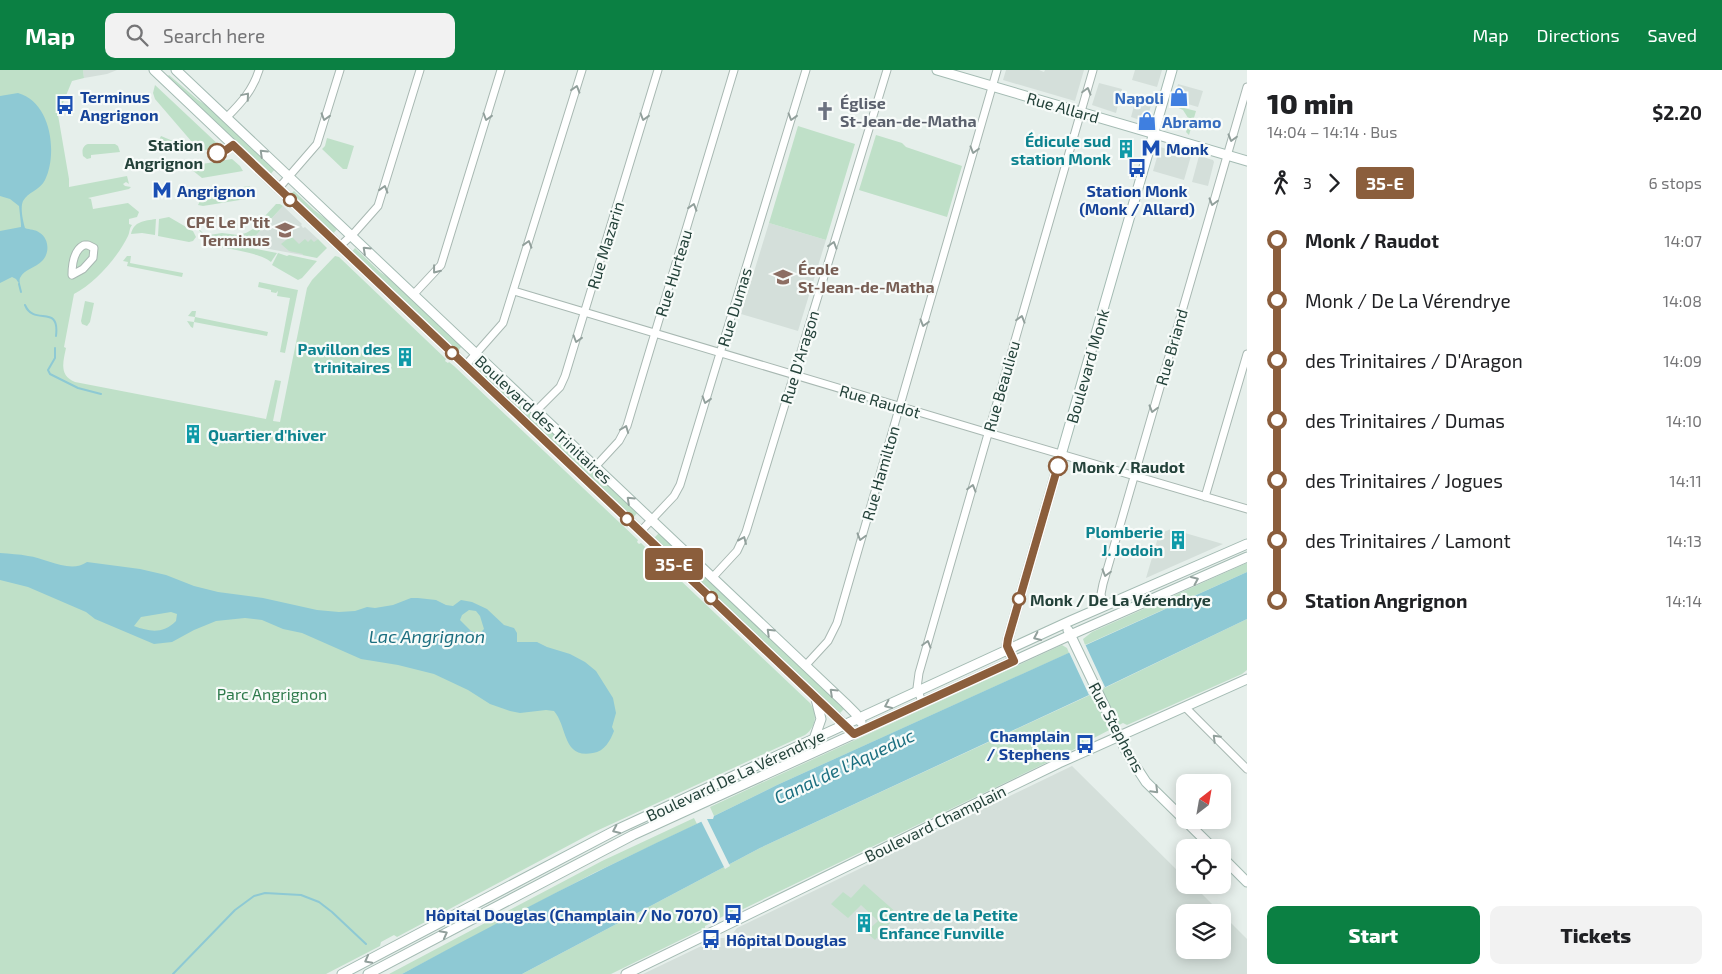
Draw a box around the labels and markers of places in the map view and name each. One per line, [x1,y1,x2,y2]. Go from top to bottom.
shop icon: Napoli [1168,86,1190,108]
place label: Terminus Angrignon [80,87,159,124]
place label: Napoli [1115,88,1164,107]
place label: Église St-Jean-de-Matha [840,93,977,130]
bus stop icon: Terminus Angrignon [54,94,76,116]
church icon: Église St-Jean-de-Matha [814,100,836,122]
shop icon: Abramo [1136,110,1158,132]
place label: Abramo [1162,112,1221,131]
place label: Édicule sud station Monk [1011,131,1111,168]
place label: Station Angrignon [124,135,203,172]
metro station icon: Monk [1140,137,1162,159]
building icon: Édicule sud station Monk [1115,138,1137,160]
place label: Monk [1166,139,1209,158]
marker: Station Angrignon [207,143,227,163]
bus stop icon: Station Monk (Monk / Allard) [1126,157,1148,179]
metro station icon: Angrignon [151,179,173,201]
place label: Angrignon [177,181,256,200]
place label: Station Monk (Monk / Allard) [1079,181,1195,218]
unlabelled marker [283,193,297,207]
place label: CPE Le P'tit Terminus [186,212,270,249]
school or university icon: CPE Le P'tit Terminus [274,219,296,241]
place label: École St-Jean-de-Matha [798,259,935,296]
school or university icon: École St-Jean-de-Matha [772,266,794,288]
place label: Pavillon des trinitaires [298,339,390,376]
building icon: Pavillon des trinitaires [394,346,416,368]
unlabelled marker [445,346,459,360]
building icon: Quartier d'hiver [182,423,204,445]
place label: Quartier d'hiver [208,425,326,445]
marker: Monk / Raudot [1048,456,1068,476]
place label: Monk / Raudot [1072,457,1185,476]
unlabelled marker [620,512,634,526]
place label: Plomberie J. Jodoin [1086,522,1163,559]
building icon: Plomberie J. Jodoin [1167,529,1189,551]
place label: Monk / De La Vérendrye [1030,590,1211,610]
unlabelled marker [704,591,718,605]
marker: Monk / De La Vérendrye [1012,592,1026,606]
place label: Champlain / Stephens [986,726,1070,763]
bus stop icon: Champlain / Stephens [1074,733,1096,755]
bus stop icon: Hôpital Douglas (Champlain / No 7070) [722,903,744,925]
place label: Hôpital Douglas (Champlain / No 7070) [426,905,718,924]
place label: Centre de la Petite Enfance Funville [879,905,1018,942]
building icon: Centre de la Petite Enfance Funville [853,912,875,934]
bus stop icon: Hôpital Douglas [700,928,722,950]
place label: Hôpital Douglas [726,930,847,949]

